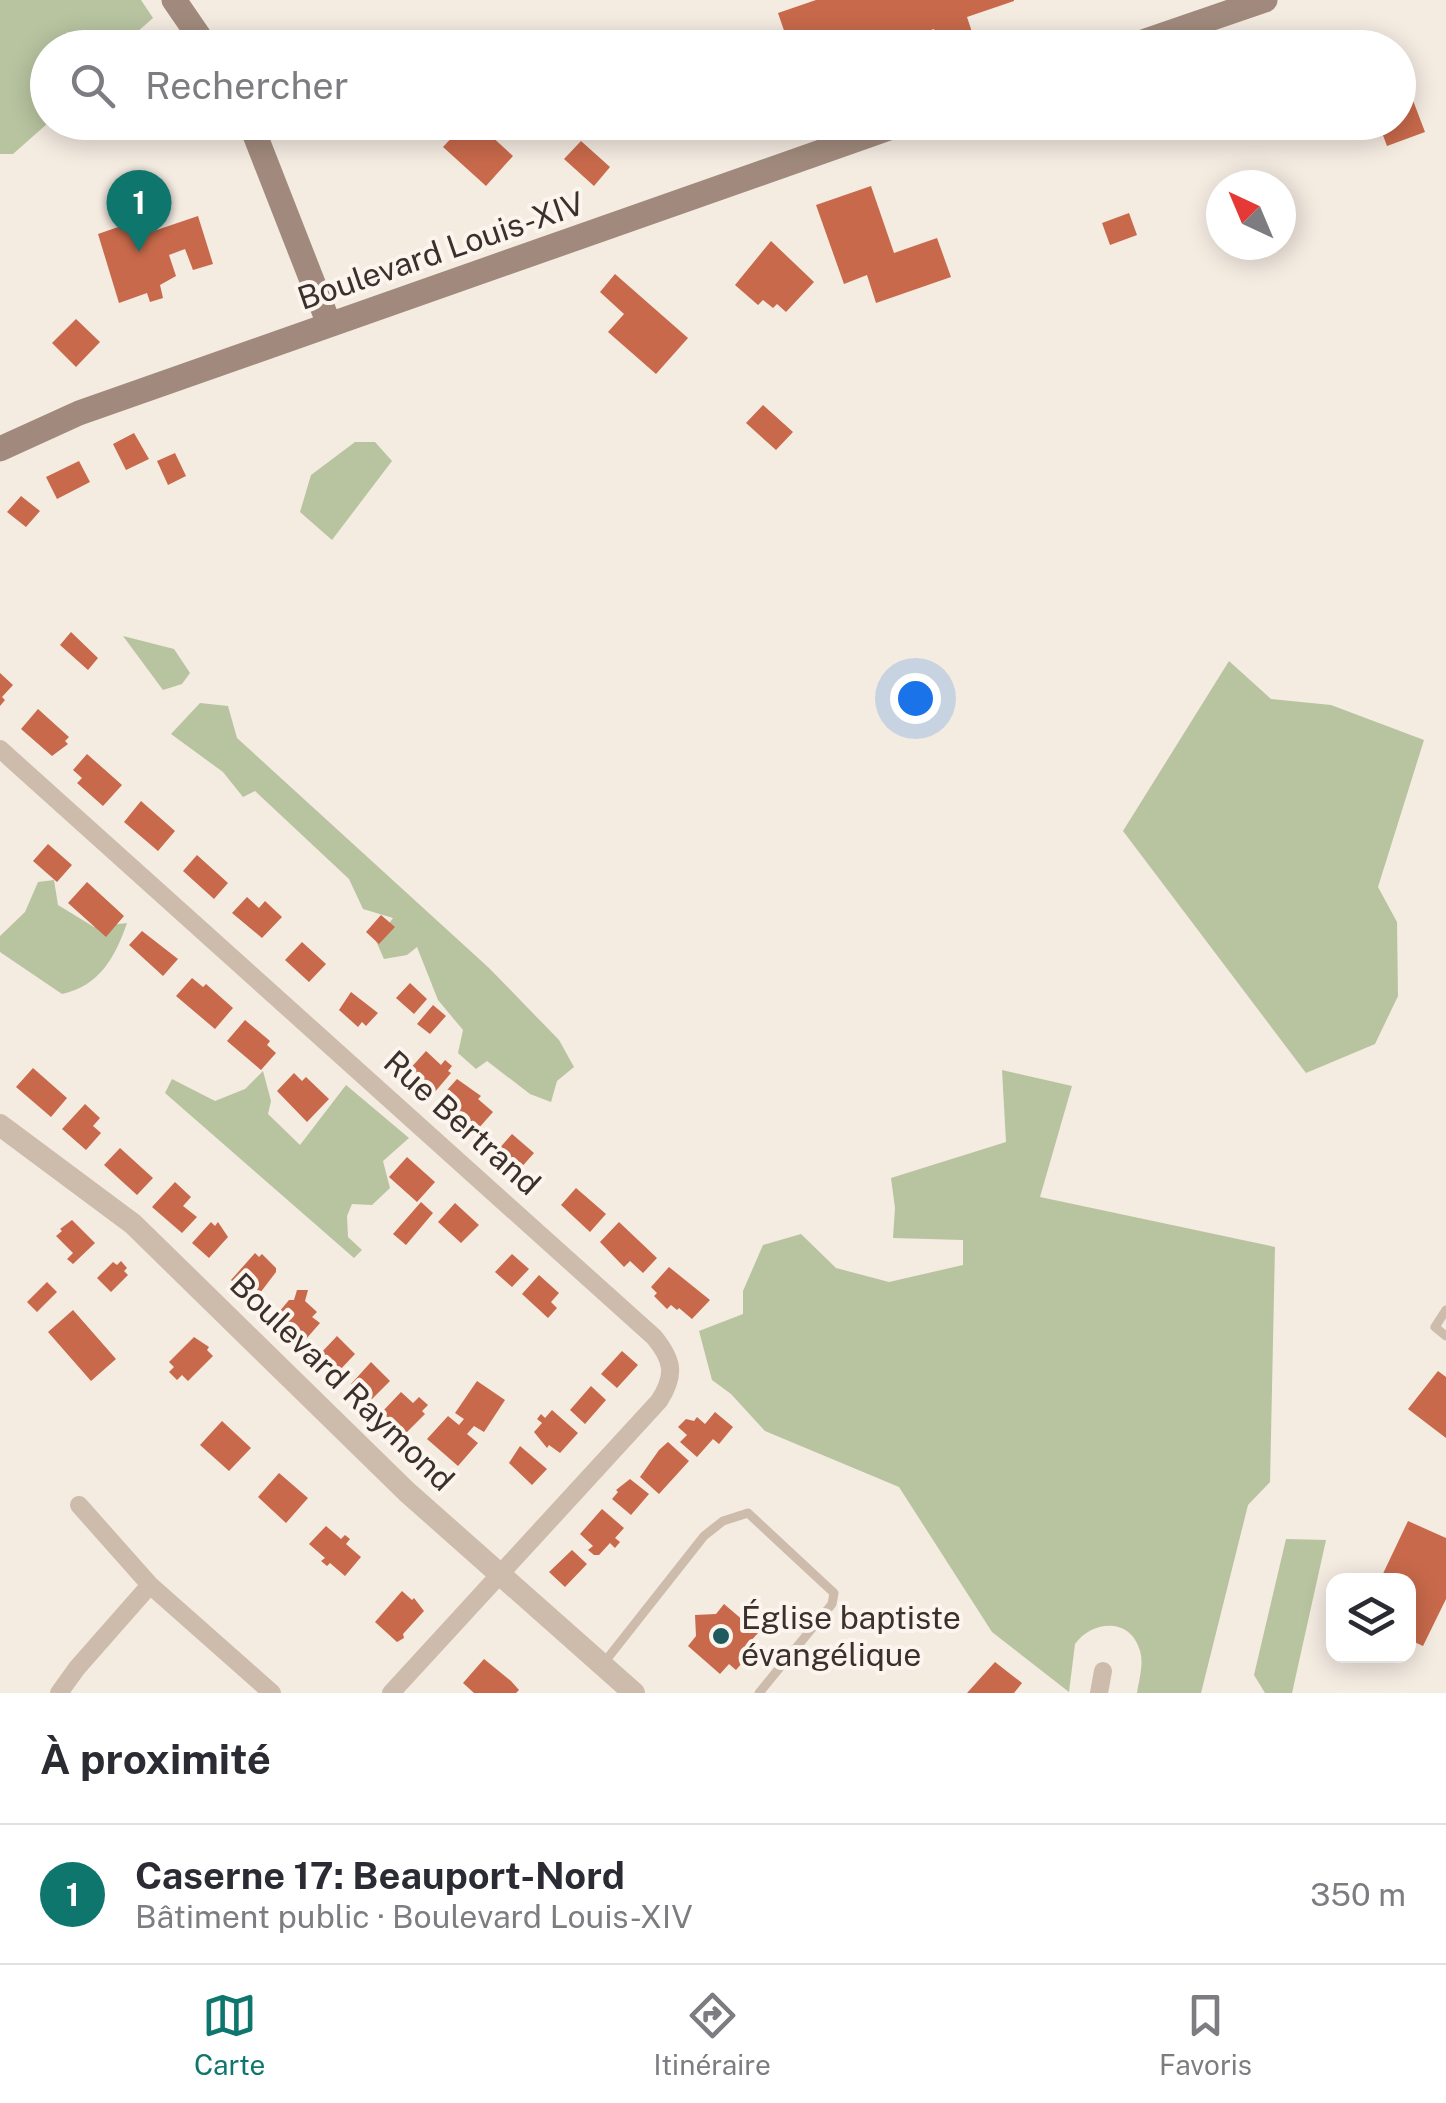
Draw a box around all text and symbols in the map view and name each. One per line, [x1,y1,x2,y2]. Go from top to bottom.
search box [30,30,1416,140]
icon: search [65,58,120,113]
text: Rechercher [145,63,349,108]
pin: 1 [106,170,172,252]
north arrow [1206,170,1296,260]
street label: Boulevard Louis-XIV [293,184,589,317]
your location [890,673,941,724]
street label: Rue Bertrand [377,1043,548,1202]
street label: Boulevard Raymond [223,1265,462,1498]
map controls [1326,1573,1416,1663]
button: layers [1326,1573,1416,1663]
place label: Église baptiste évangélique [741,1599,961,1673]
marker: Église baptiste évangélique [710,1625,732,1647]
text: À proximité [40,1734,271,1783]
text: Caserne 17: Beauport-Nord [135,1853,625,1898]
text: 1 [66,1876,79,1913]
text: 350 m [1310,1876,1406,1913]
text: Bâtiment public · Boulevard Louis-XIV [135,1898,693,1935]
tab: Carte [194,1988,265,2081]
tab: Itinéraire [653,1988,771,2081]
tab: Favoris [1159,1988,1252,2081]

